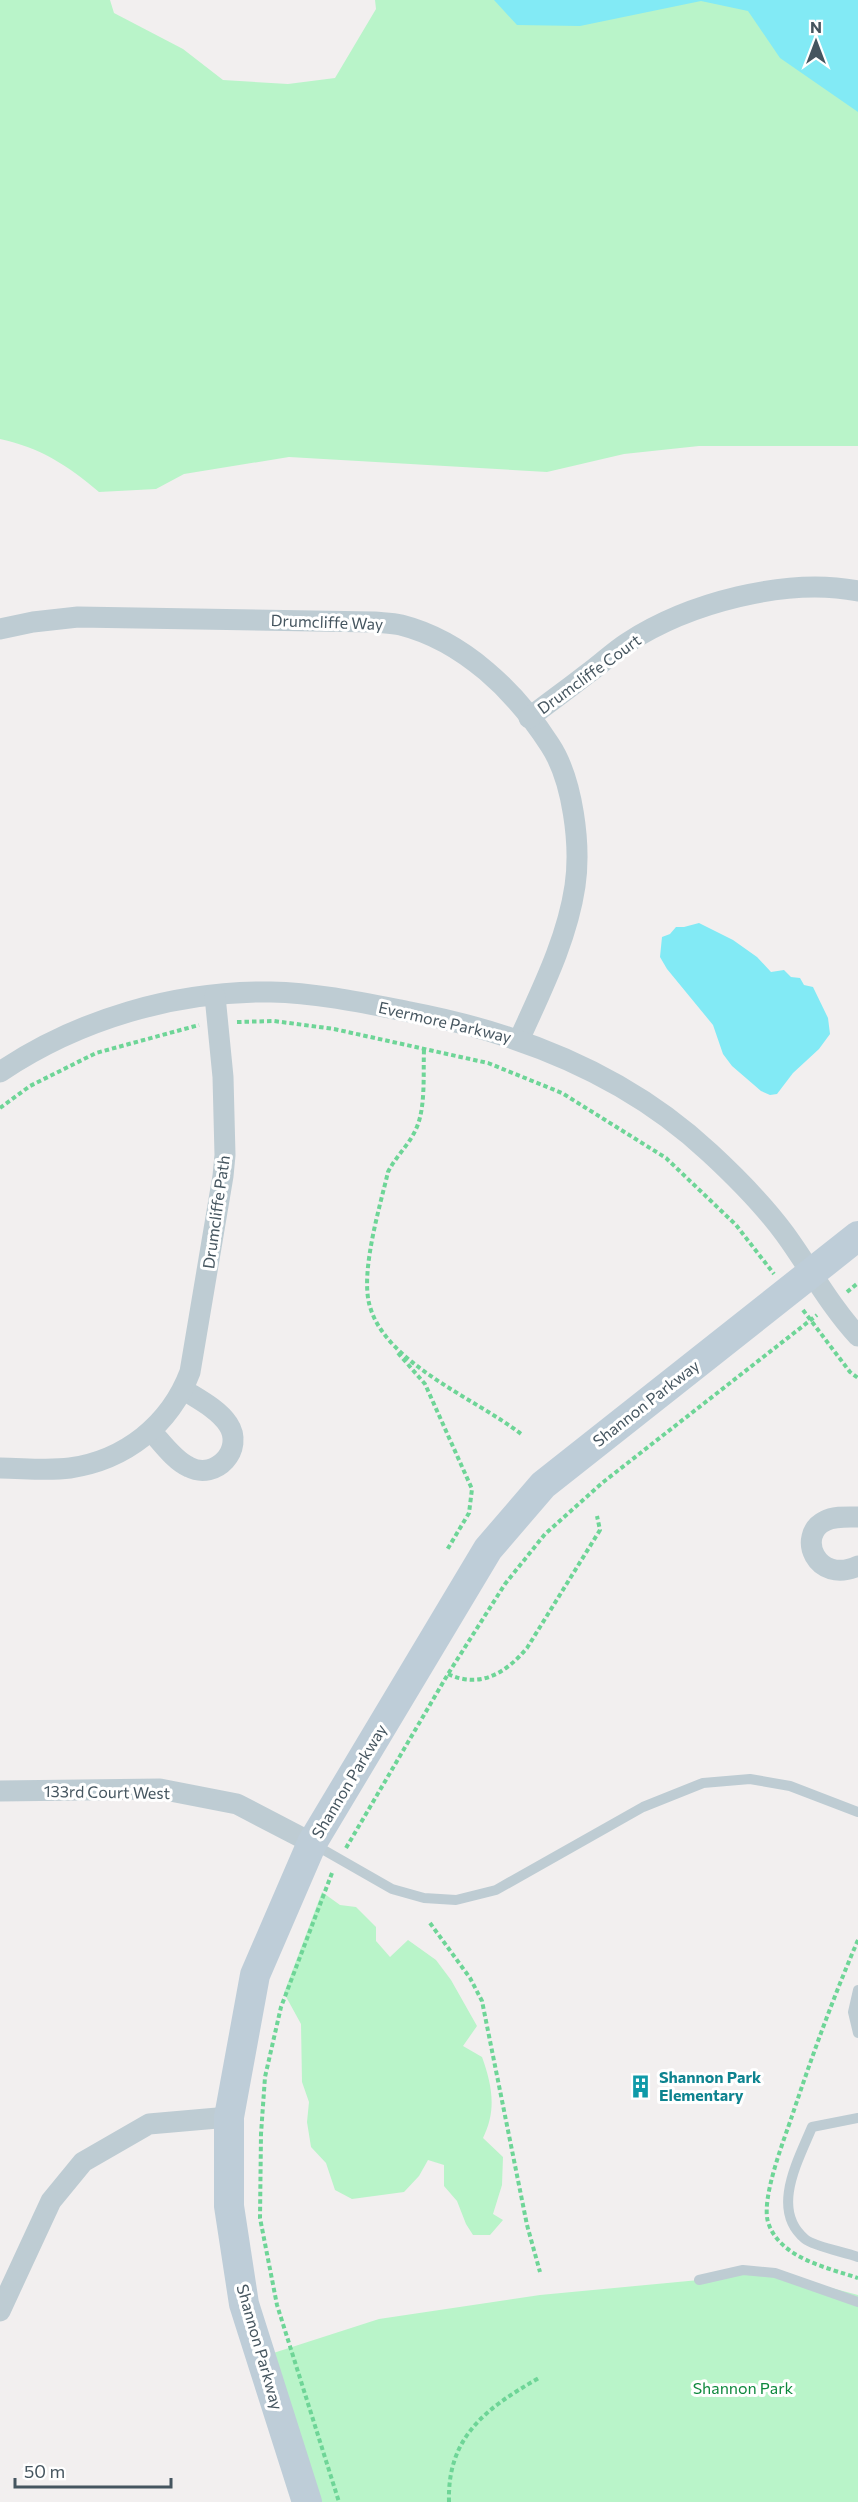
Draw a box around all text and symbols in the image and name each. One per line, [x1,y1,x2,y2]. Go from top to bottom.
north arrow [786,12,846,72]
text: N [810,17,822,36]
street label: Drumcliffe Way [270,610,384,633]
street label: Drumcliffe Court [533,630,644,717]
street label: Evermore Parkway [377,997,513,1046]
street label: Drumcliffe Path [198,1154,233,1270]
street label: Shannon Parkway [589,1355,703,1450]
street label: Shannon Parkway [307,1720,390,1841]
street label: 133rd Court West [44,1781,171,1802]
place label: Shannon Park Elementary [659,2067,762,2104]
building icon: Shannon Park Elementary [628,2073,654,2099]
street label: Shannon Parkway [233,2282,287,2412]
park label: Shannon Park [693,2378,794,2397]
scale bar [15,2451,171,2489]
text: 50 m [24,2460,65,2482]

